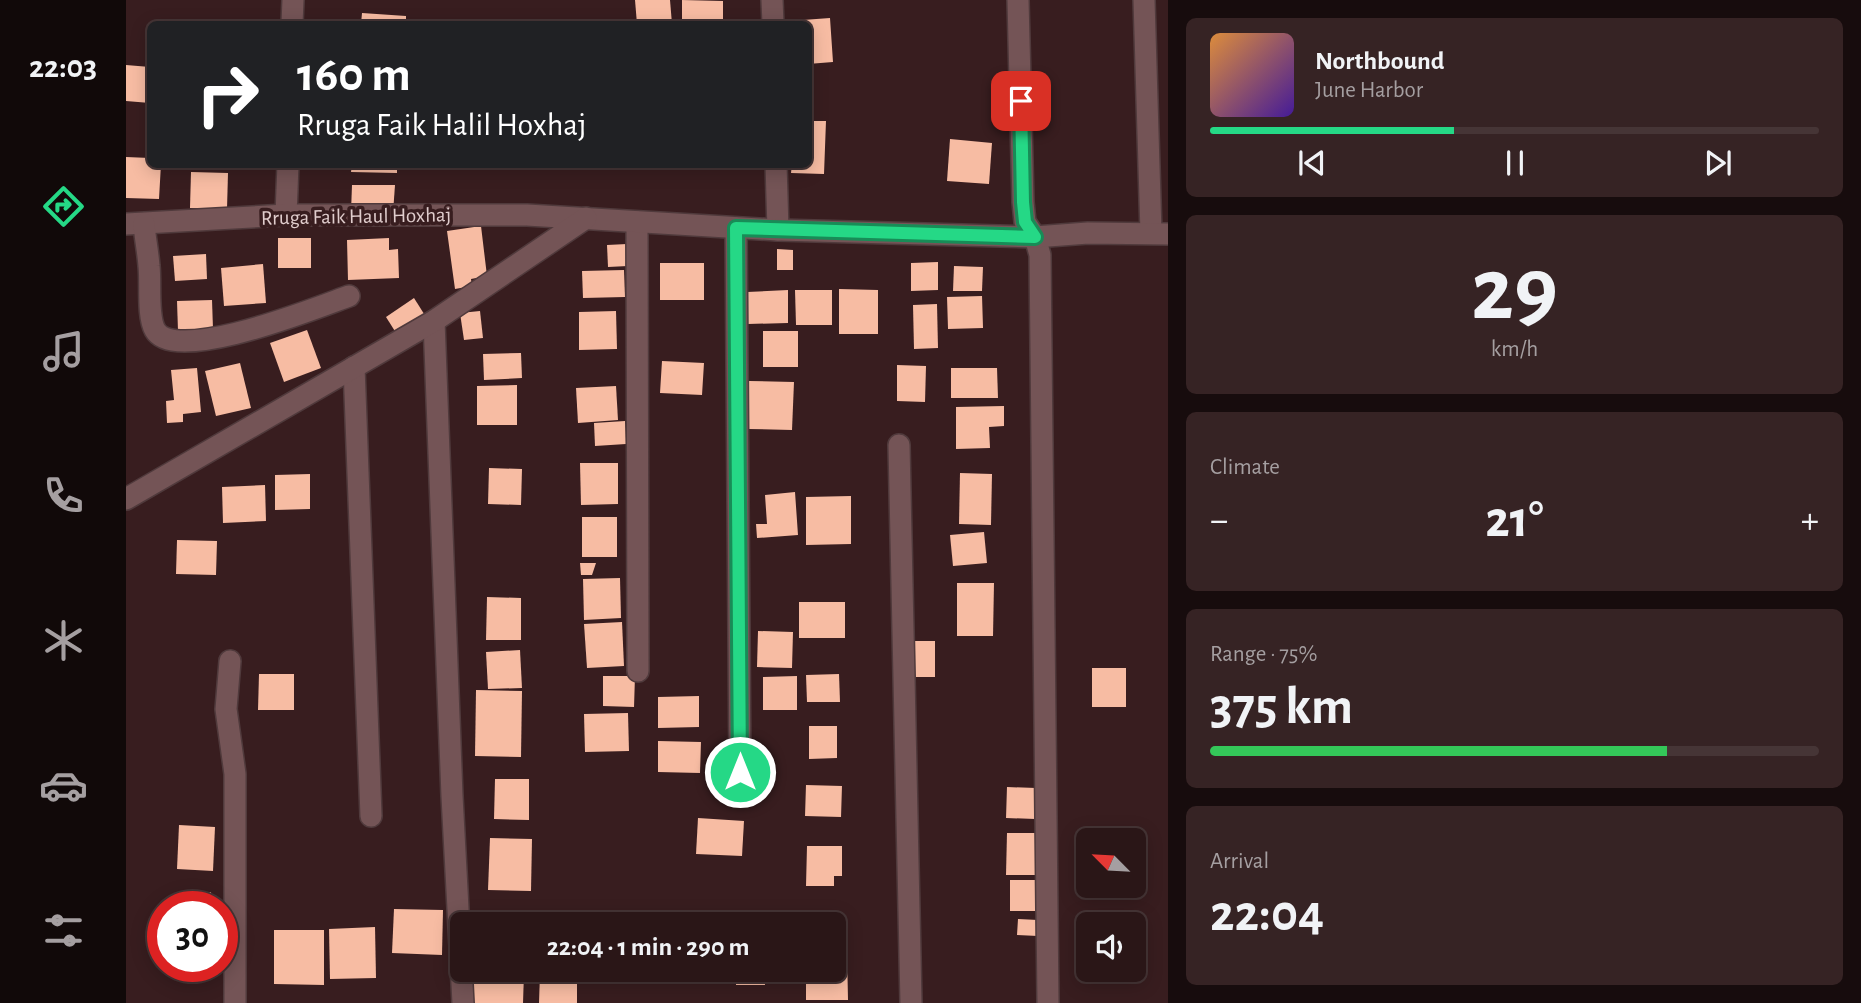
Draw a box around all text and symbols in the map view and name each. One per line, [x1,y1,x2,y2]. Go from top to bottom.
text: Northbound [1315,48,1444,74]
icon: right [182,49,273,140]
text: 22:03 [29,51,97,83]
text: 160 m [297,51,411,100]
pin [991,71,1051,131]
text: June Harbor [1315,79,1423,102]
icon: arrive [1002,82,1040,120]
text: Rruga Faik Halil Hoxhaj [297,109,587,141]
icon: previous [1293,144,1331,182]
icon: pause [1496,144,1534,182]
icon: next [1699,144,1737,182]
icon: directions [39,182,88,231]
street label: Rruga Faik Haul Hoxhaj [261,204,451,229]
text: 29 [1471,245,1558,336]
icon: music [39,327,88,376]
text: km/h [1491,338,1538,361]
text: Climate [1210,456,1280,479]
icon: phone [39,471,88,520]
text: 21° [1485,494,1544,546]
text: − [1210,502,1228,540]
text: + [1801,502,1819,540]
icon: climate [39,616,88,665]
text: Range · 75% [1210,643,1317,666]
text: 375 km [1210,681,1353,733]
position arrow [703,735,777,809]
icon: car [39,761,88,810]
north arrow [1076,828,1146,898]
map controls [1076,828,1146,982]
text: Arrival [1210,850,1269,873]
text: 22:04 [1210,888,1324,940]
speed limit sign: 30 [147,891,238,982]
icon: filters [39,906,88,955]
button: sound [1076,912,1146,982]
text: 22:04 · 1 min · 290 m [547,934,749,960]

